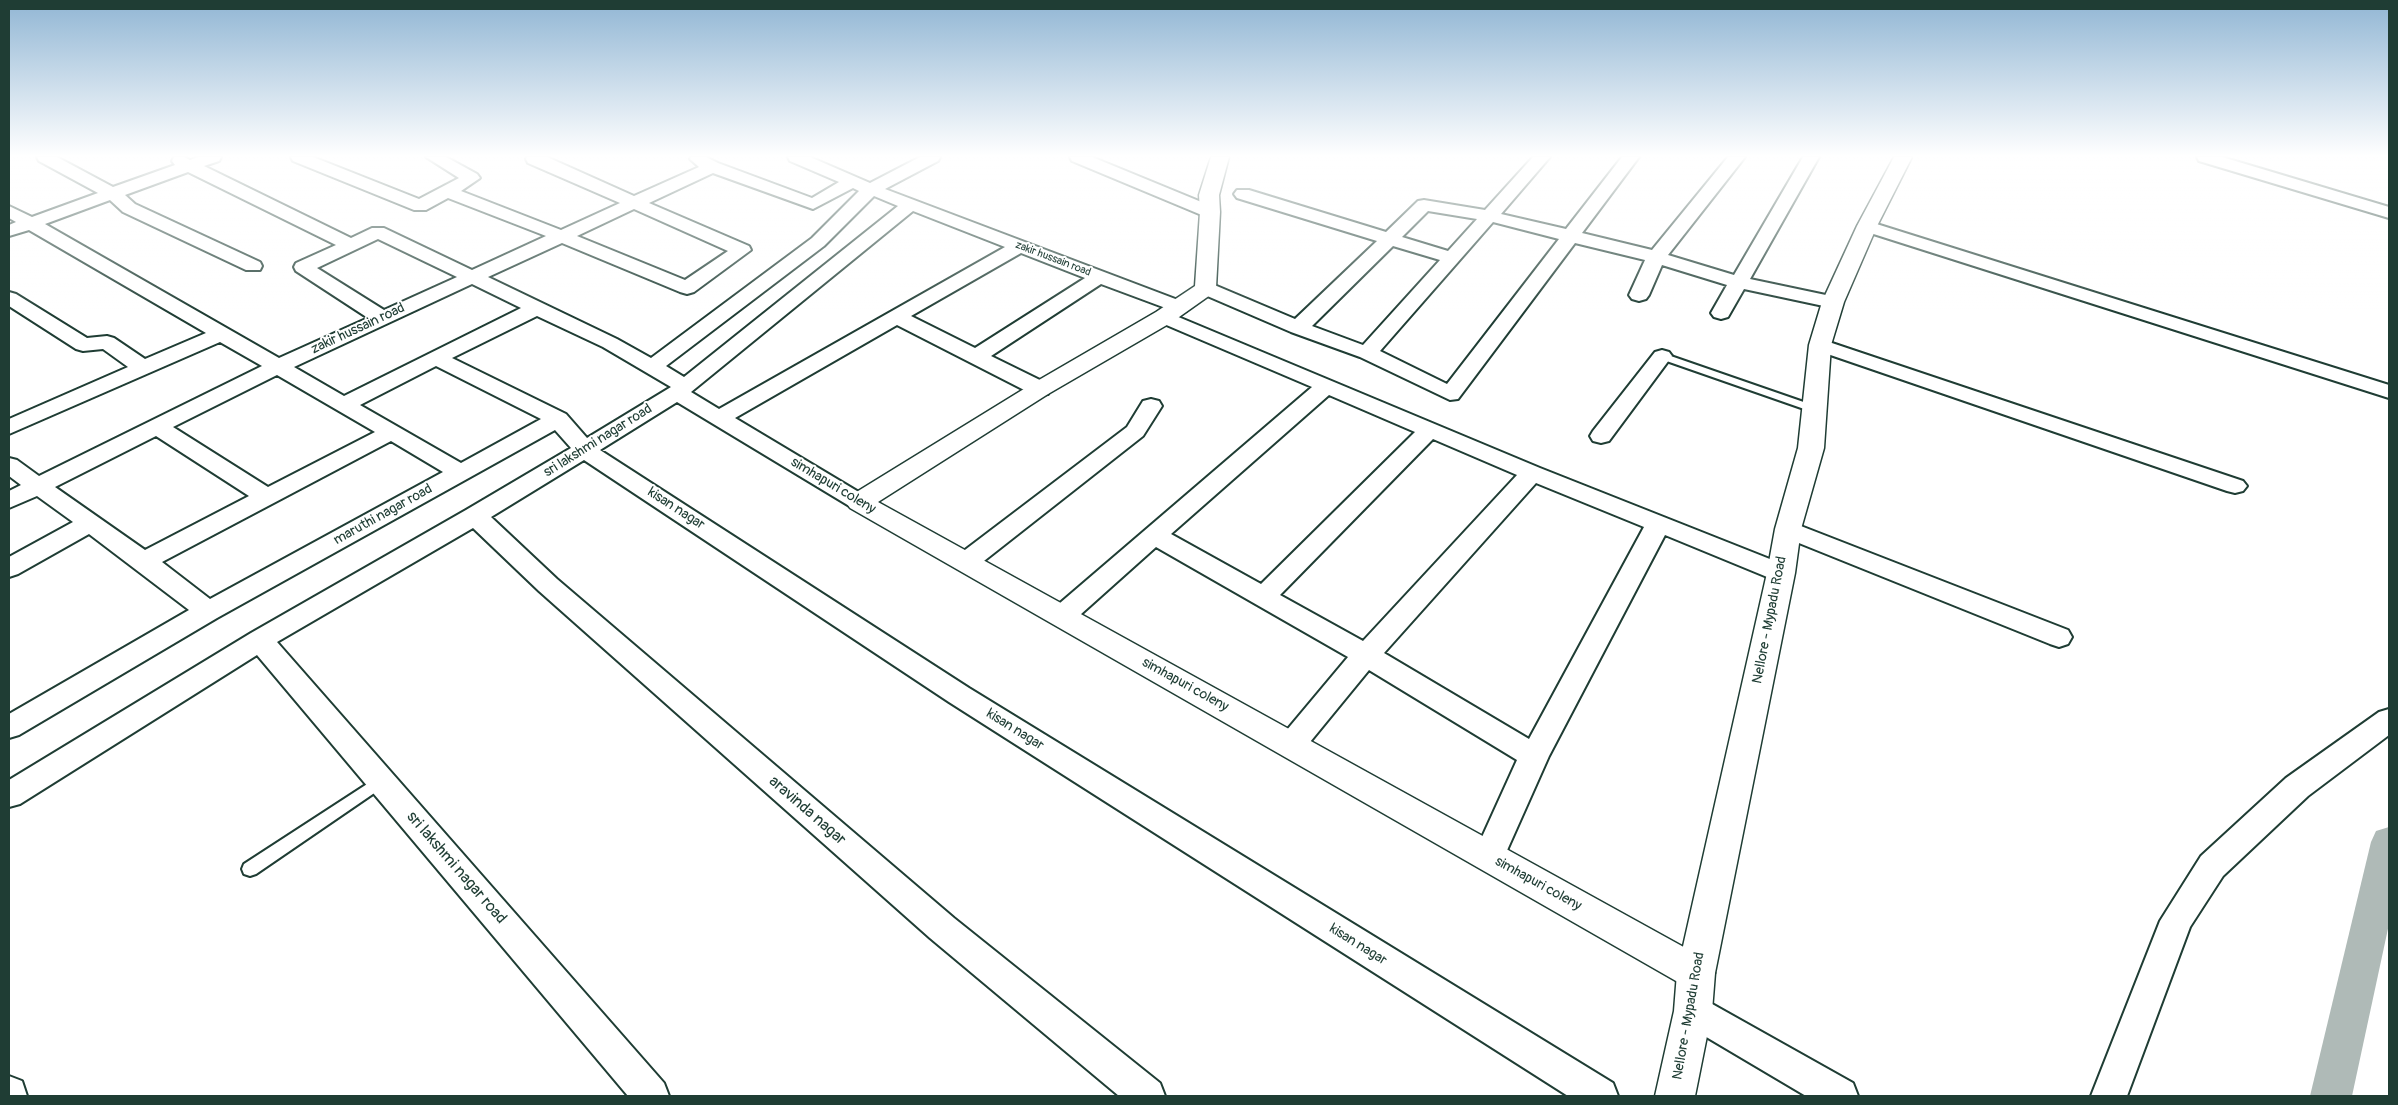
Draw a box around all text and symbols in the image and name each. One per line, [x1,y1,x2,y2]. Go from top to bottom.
street label: zakir hussain road [1013,239,1093,279]
street label: zakir hussain road [308,300,408,358]
street label: sri lakshmi nagar road [541,401,655,481]
street label: simhapuri coleny [787,454,879,518]
street label: maruthi nagar road [331,481,435,549]
street label: kisan nagar [644,484,708,534]
street label: Nellore - Mypadu Road [1749,555,1791,685]
street label: simhapuri coleny [1139,654,1231,716]
street label: kisan nagar [983,706,1047,754]
street label: aravinda nagar [764,772,850,850]
street label: sri lakshmi nagar road [402,808,510,928]
street label: simhapuri coleny [1492,853,1584,915]
street label: kisan nagar [1326,921,1390,969]
street label: Nellore - Mypadu Road [1669,951,1709,1081]

